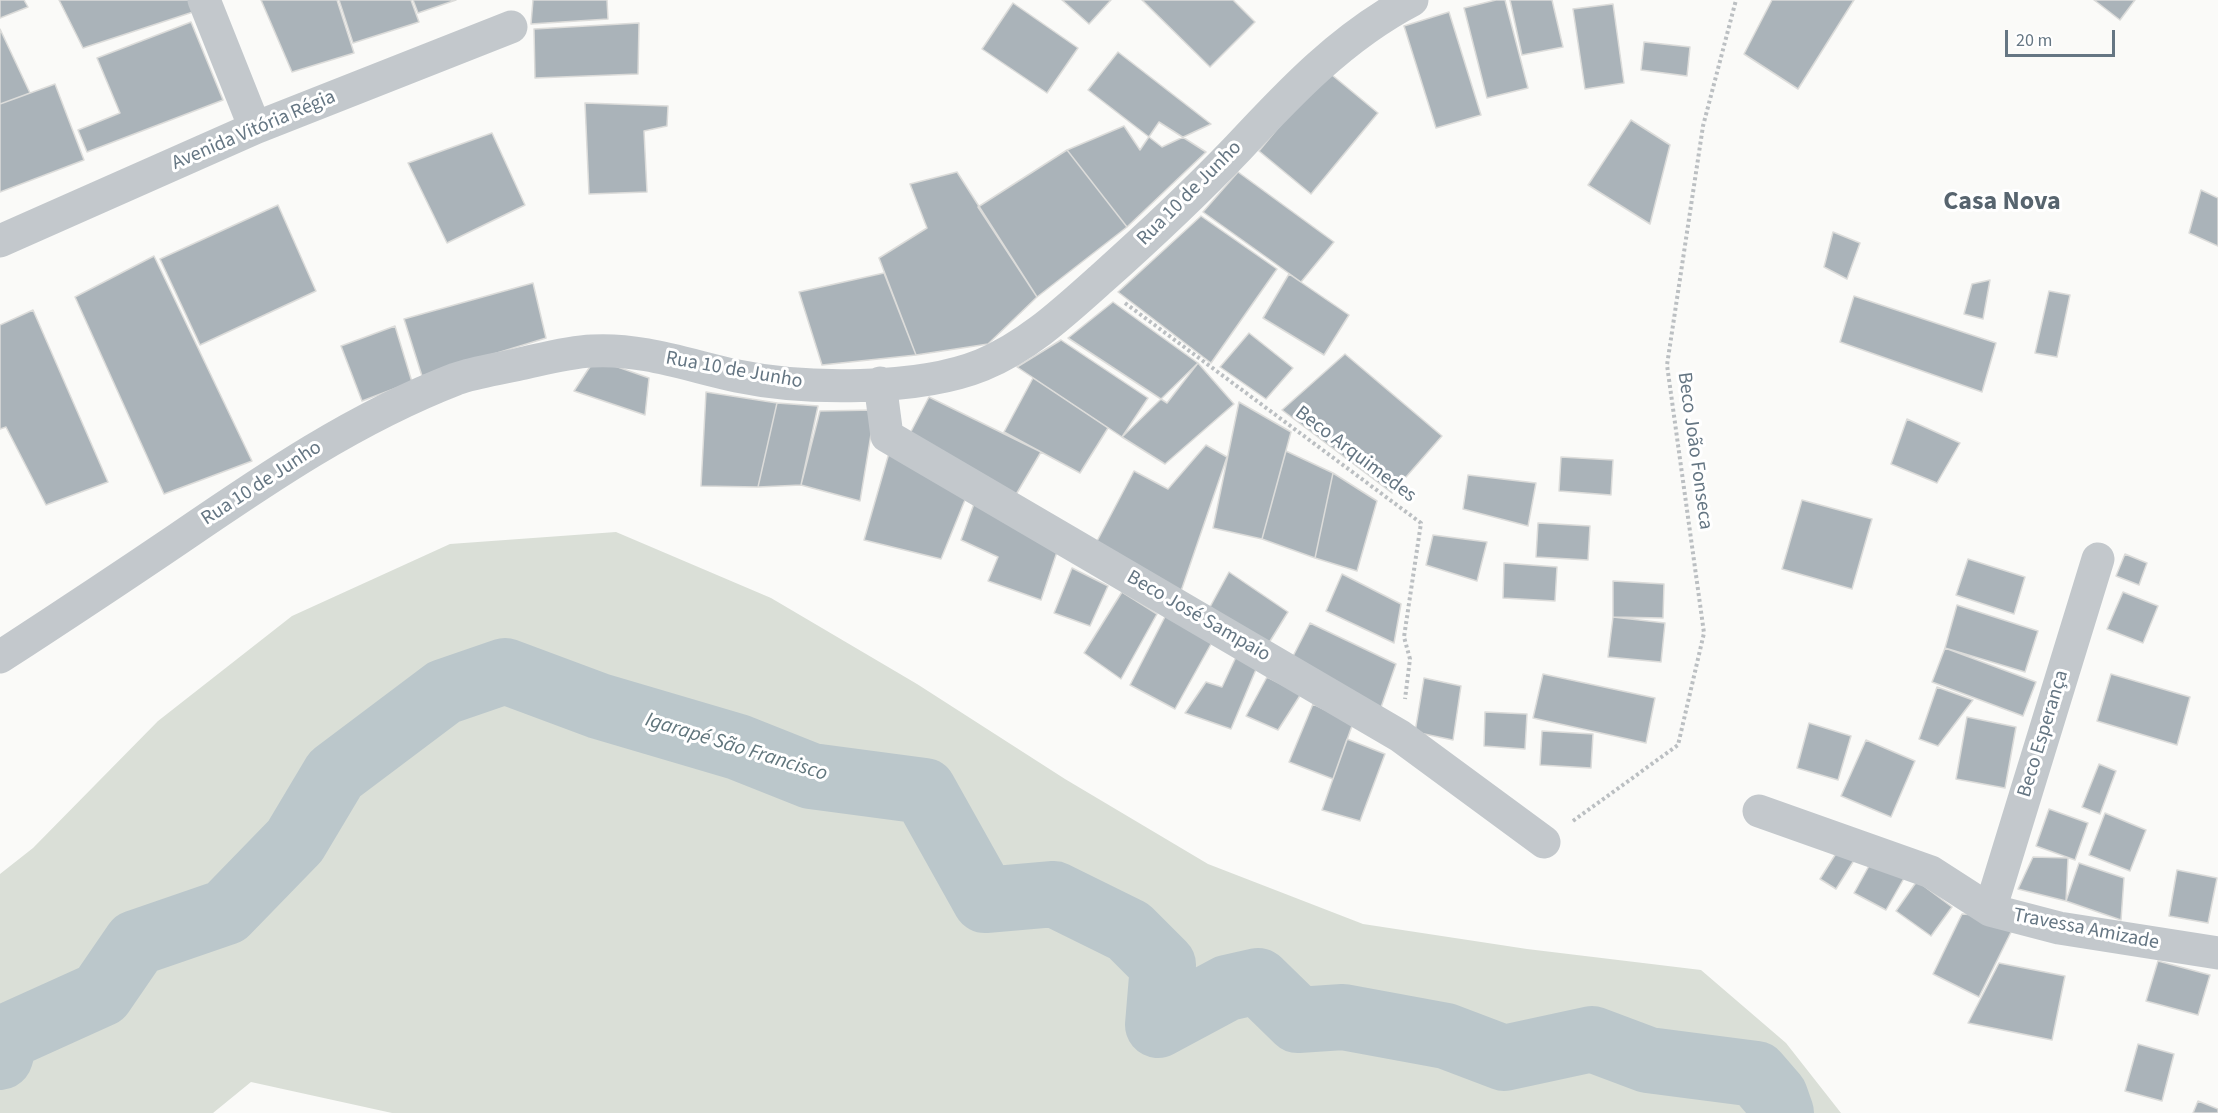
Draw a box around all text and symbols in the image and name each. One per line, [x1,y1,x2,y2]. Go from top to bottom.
scale bar [2008,18,2118,56]
text: 20 m [2016,28,2052,53]
street label: Avenida Vitória Régia [169,86,339,176]
street label: Rua 10 de Junho [1133,137,1247,251]
district label: Casa Nova [1943,187,2061,219]
street label: Rua 10 de Junho [664,347,804,395]
street label: Beco João Fonseca [1671,371,1717,531]
street label: Beco Arquimedes [1290,402,1420,508]
street label: Rua 10 de Junho [197,436,327,532]
street label: Beco José Sampaio [1122,566,1274,668]
street label: Beco Esperança [2013,668,2075,800]
water label: Igarapé São Francisco [642,708,830,788]
street label: Travessa Amizade [2011,904,2161,956]

